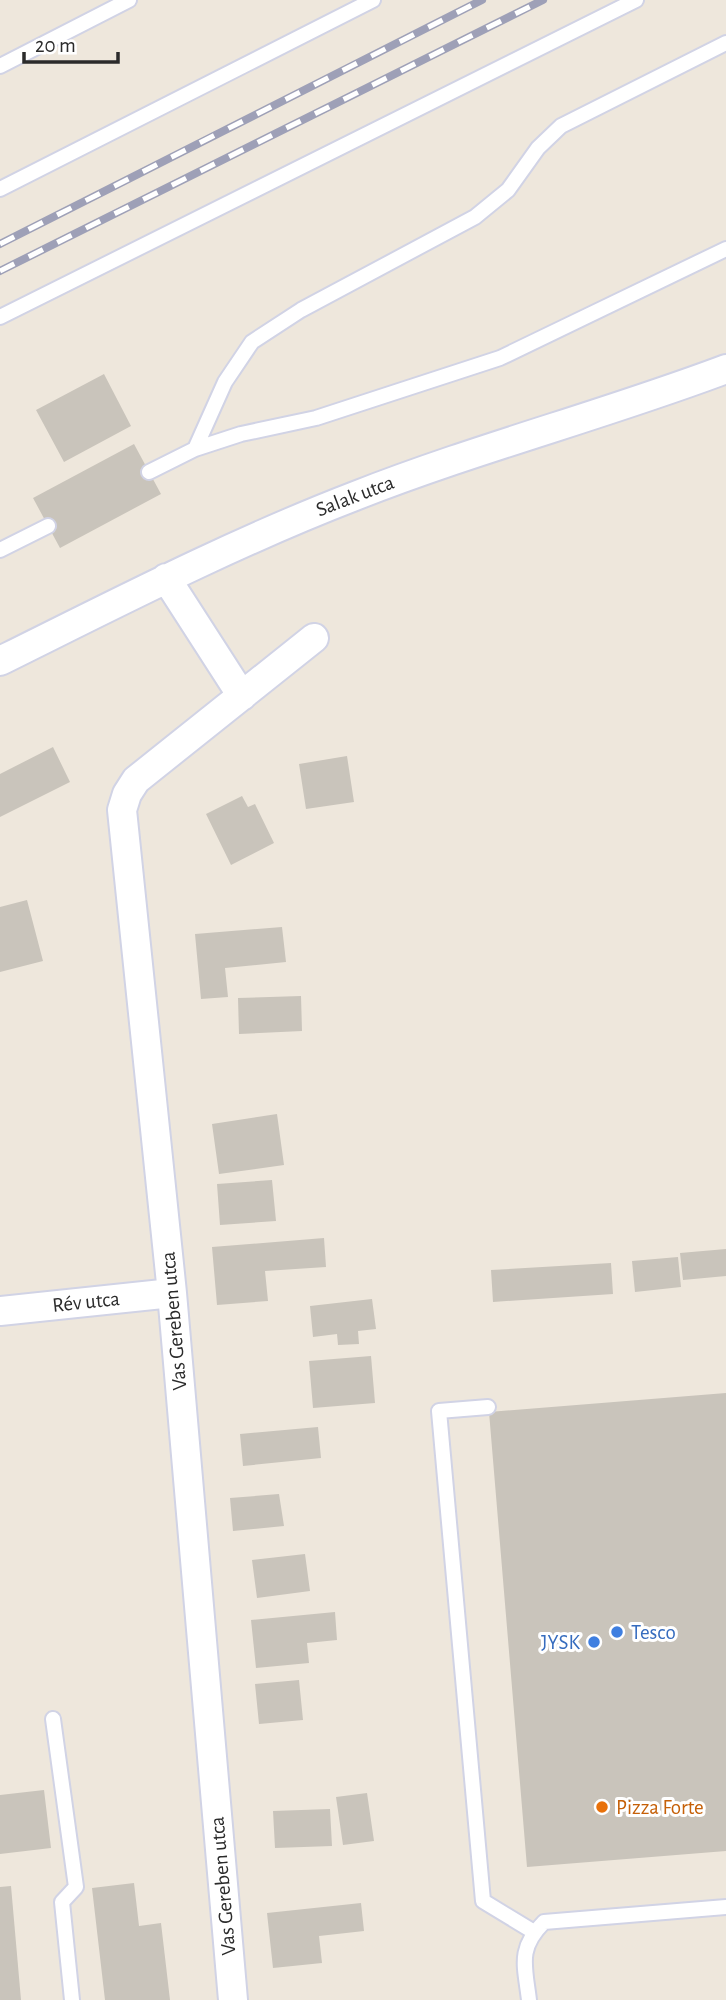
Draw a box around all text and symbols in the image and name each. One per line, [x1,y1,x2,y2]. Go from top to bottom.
scale bar [24,21,119,65]
text: 20 m [35,35,76,56]
street label: Salak utca [313,471,397,520]
street label: Vas Gereben utca [157,1250,191,1391]
street label: Rév utca [51,1288,121,1316]
place label: Tesco [631,1622,676,1643]
marker: Tesco [609,1624,625,1640]
place label: JYSK [541,1632,580,1653]
marker: JYSK [586,1634,602,1650]
place label: Pizza Forte [616,1797,704,1818]
marker: Pizza Forte [594,1799,610,1815]
street label: Vas Gereben utca [206,1815,240,1956]

